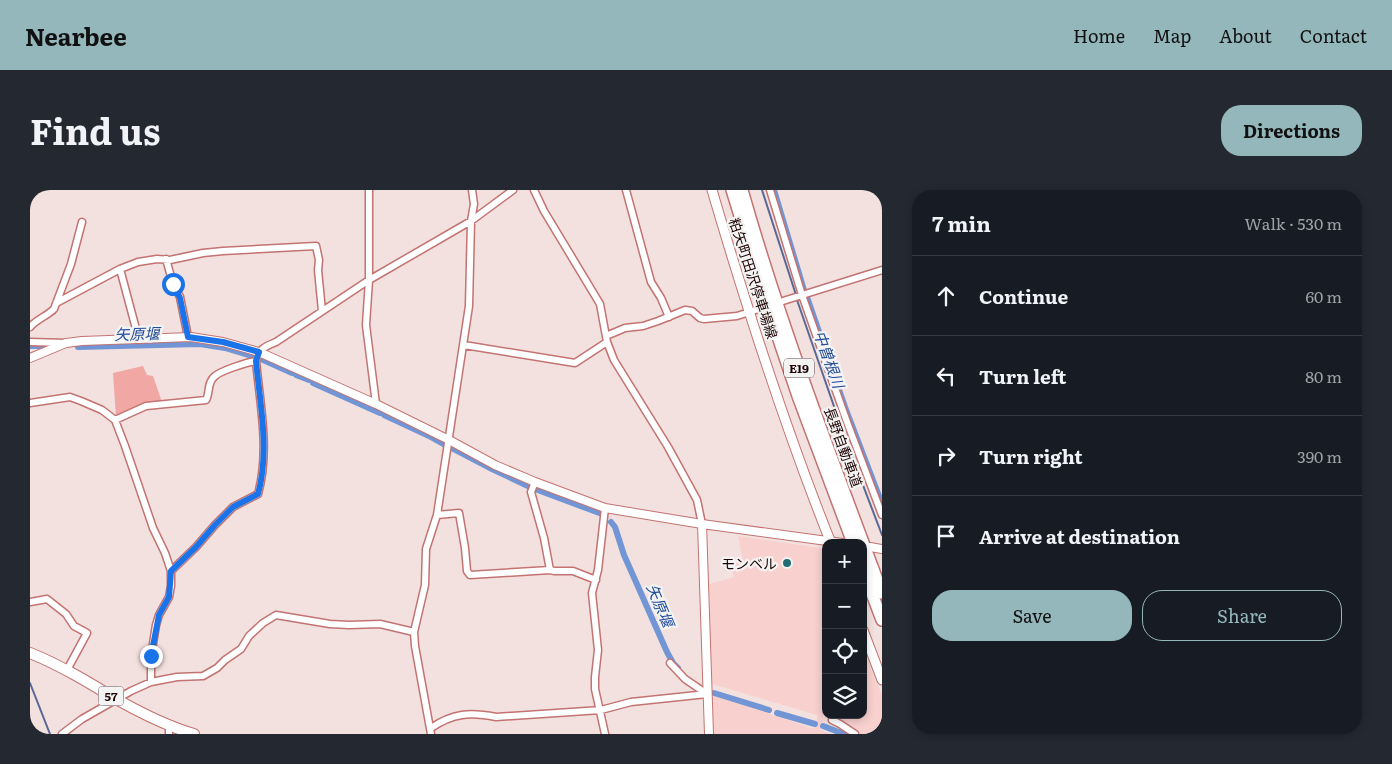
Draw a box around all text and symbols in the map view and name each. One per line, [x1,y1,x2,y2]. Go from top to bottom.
text: Nearbee [25,18,127,53]
text: Home [1073,22,1125,49]
text: Map [1153,22,1191,49]
text: About [1219,22,1272,49]
text: Contact [1300,22,1367,49]
text: Find us [30,104,160,156]
button: Directions [1221,105,1362,156]
text: 7 min [932,207,991,238]
text: Walk · 530 m [1245,211,1342,235]
street label: 粕矢町田沢停車場線 [725,215,783,341]
route start [162,273,185,296]
icon: ahead [932,282,960,310]
text: Continue [979,282,1068,310]
text: 60 m [1305,284,1342,308]
water label: 矢原堰 [114,321,163,345]
water label: 中曽根川 [809,327,852,393]
road number: E19 [784,358,814,378]
icon: left [932,362,960,390]
text: Turn left [979,362,1066,390]
text: 80 m [1305,364,1342,388]
street label: 長野自動車道 [820,404,868,490]
icon: right [932,442,960,470]
text: Turn right [979,442,1083,470]
text: 390 m [1297,444,1342,468]
icon: arrive [932,522,960,550]
text: Arrive at destination [979,522,1180,550]
map controls [822,539,867,719]
button: + [822,539,867,584]
place label: モンベル [721,553,777,573]
marker: モンベル [781,557,793,569]
water label: 矢原堰 [642,580,682,633]
button: − [822,584,867,629]
button: Save [932,590,1132,641]
button: Share [1142,590,1342,641]
button: locate [822,629,867,674]
route end [140,645,163,668]
button: layers [822,674,867,719]
road number: 57 [98,686,124,706]

